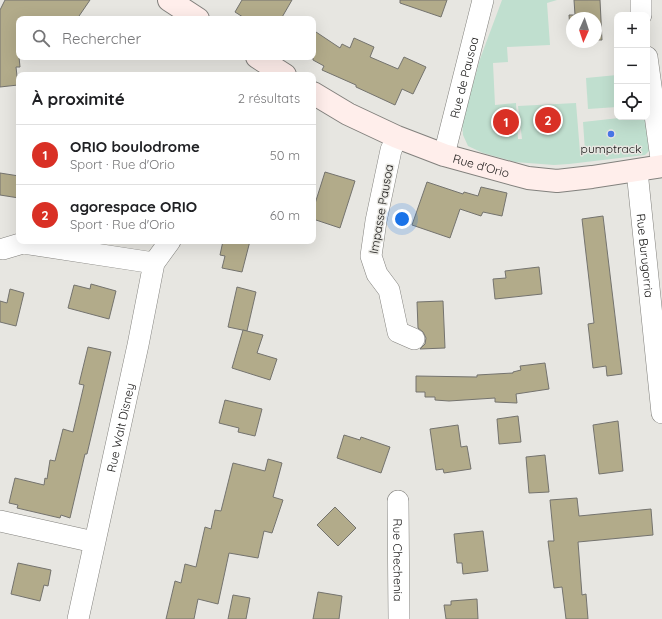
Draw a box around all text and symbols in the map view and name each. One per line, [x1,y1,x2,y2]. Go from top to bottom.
north arrow [566,12,602,48]
map controls [614,12,650,120]
button: + [614,12,650,48]
search box [16,16,316,60]
icon: search [30,27,52,49]
text: Rechercher [62,29,141,48]
street label: Rue de Pausoa [446,35,481,120]
button: − [614,48,650,84]
button: locate [614,84,650,120]
text: À proximité [32,88,125,109]
text: 2 résultats [238,90,300,106]
pin: 2 [535,105,561,135]
pin: 1 [493,107,519,137]
marker: pumptrack [606,129,616,139]
text: ORIO boulodrome [70,137,200,156]
place label: pumptrack [581,141,641,156]
text: 1 [42,147,48,163]
text: 50 m [270,147,300,163]
street label: Rue d'Orio [451,150,511,180]
text: Sport · Rue d'Orio [70,156,175,172]
street label: Impasse Pausoa [366,163,396,255]
text: agorespace ORIO [70,197,197,216]
text: 2 [41,207,49,223]
text: 60 m [270,207,300,223]
your location [392,209,412,229]
street label: Rue Burugorria [634,213,658,298]
text: Sport · Rue d'Orio [70,216,175,232]
street label: Rue Walt Disney [103,381,137,474]
street label: Rue Chechenia [391,518,406,602]

